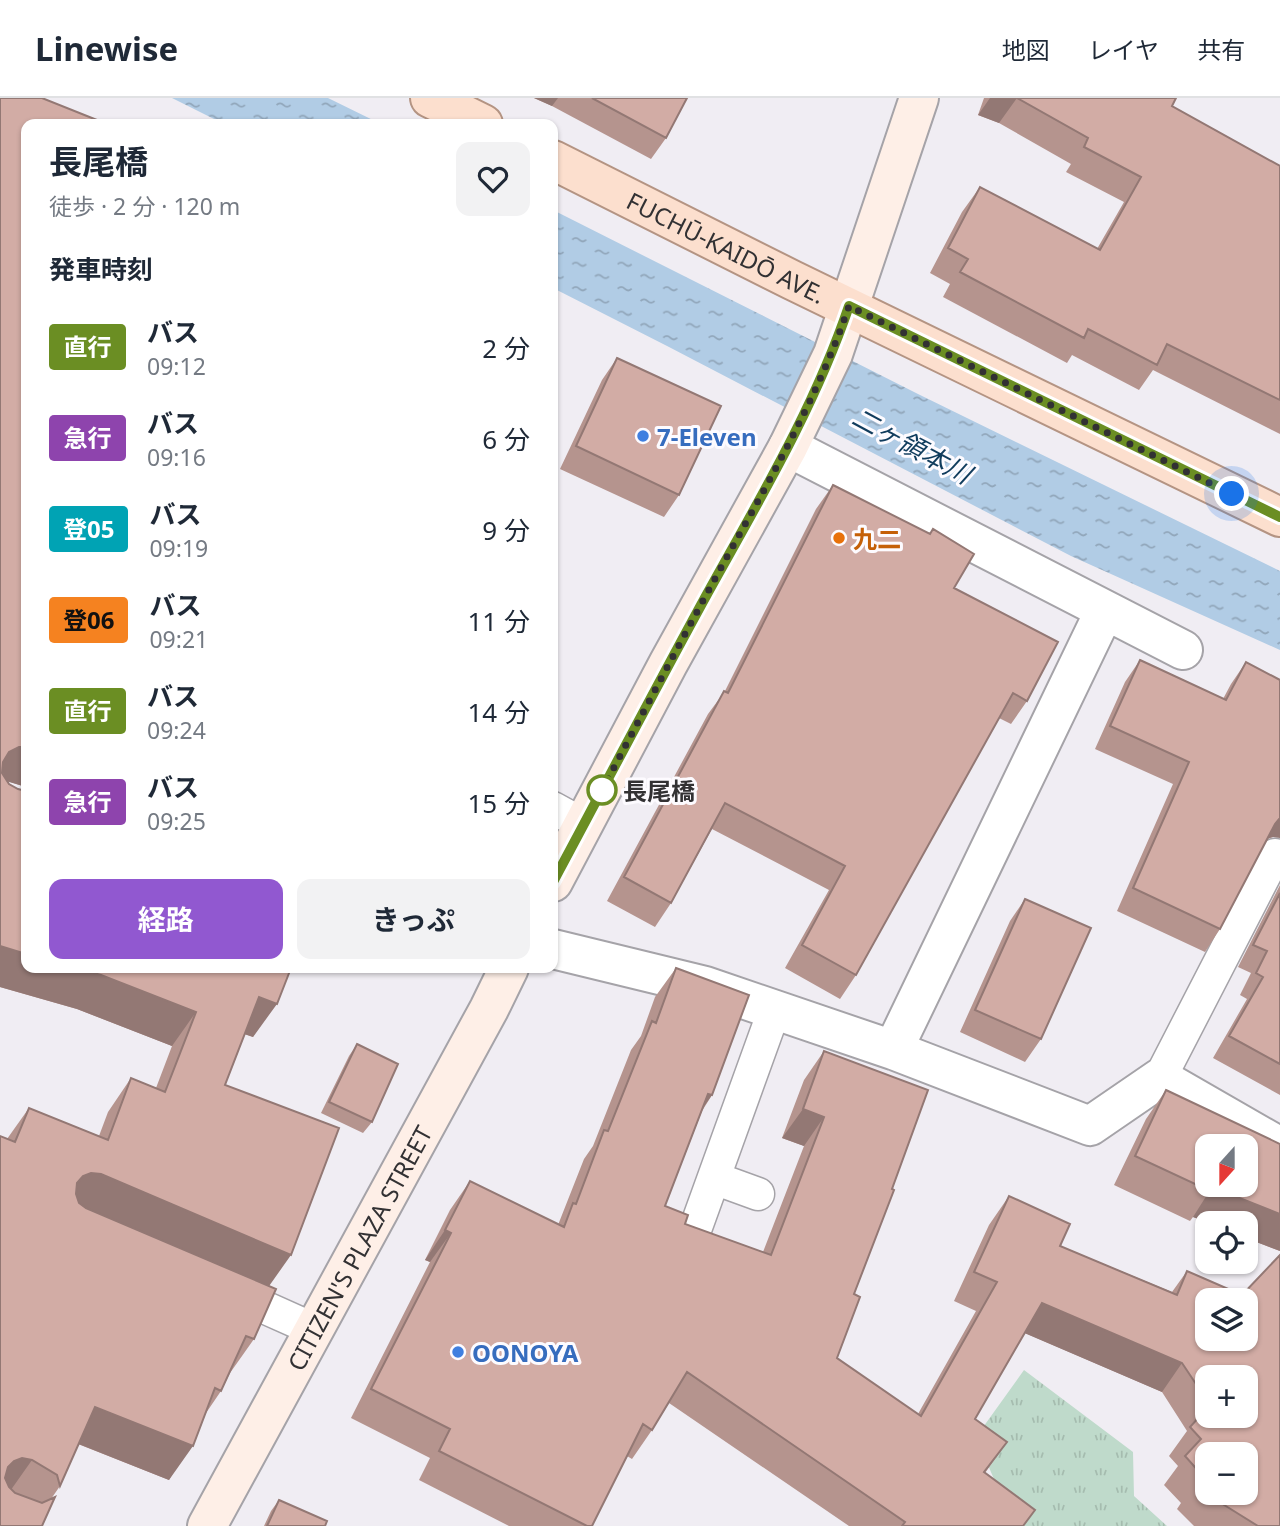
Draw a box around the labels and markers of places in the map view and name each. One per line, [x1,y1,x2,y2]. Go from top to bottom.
place label: 7-Eleven [657,420,756,453]
marker: 7-Eleven [635,428,651,444]
place label: 九二 [853,522,901,555]
marker: 九二 [831,530,847,546]
place label: 長尾橋 [623,774,695,807]
marker: 長尾橋 [587,775,617,805]
place label: OONOYA [472,1336,579,1369]
marker: OONOYA [450,1344,466,1360]

